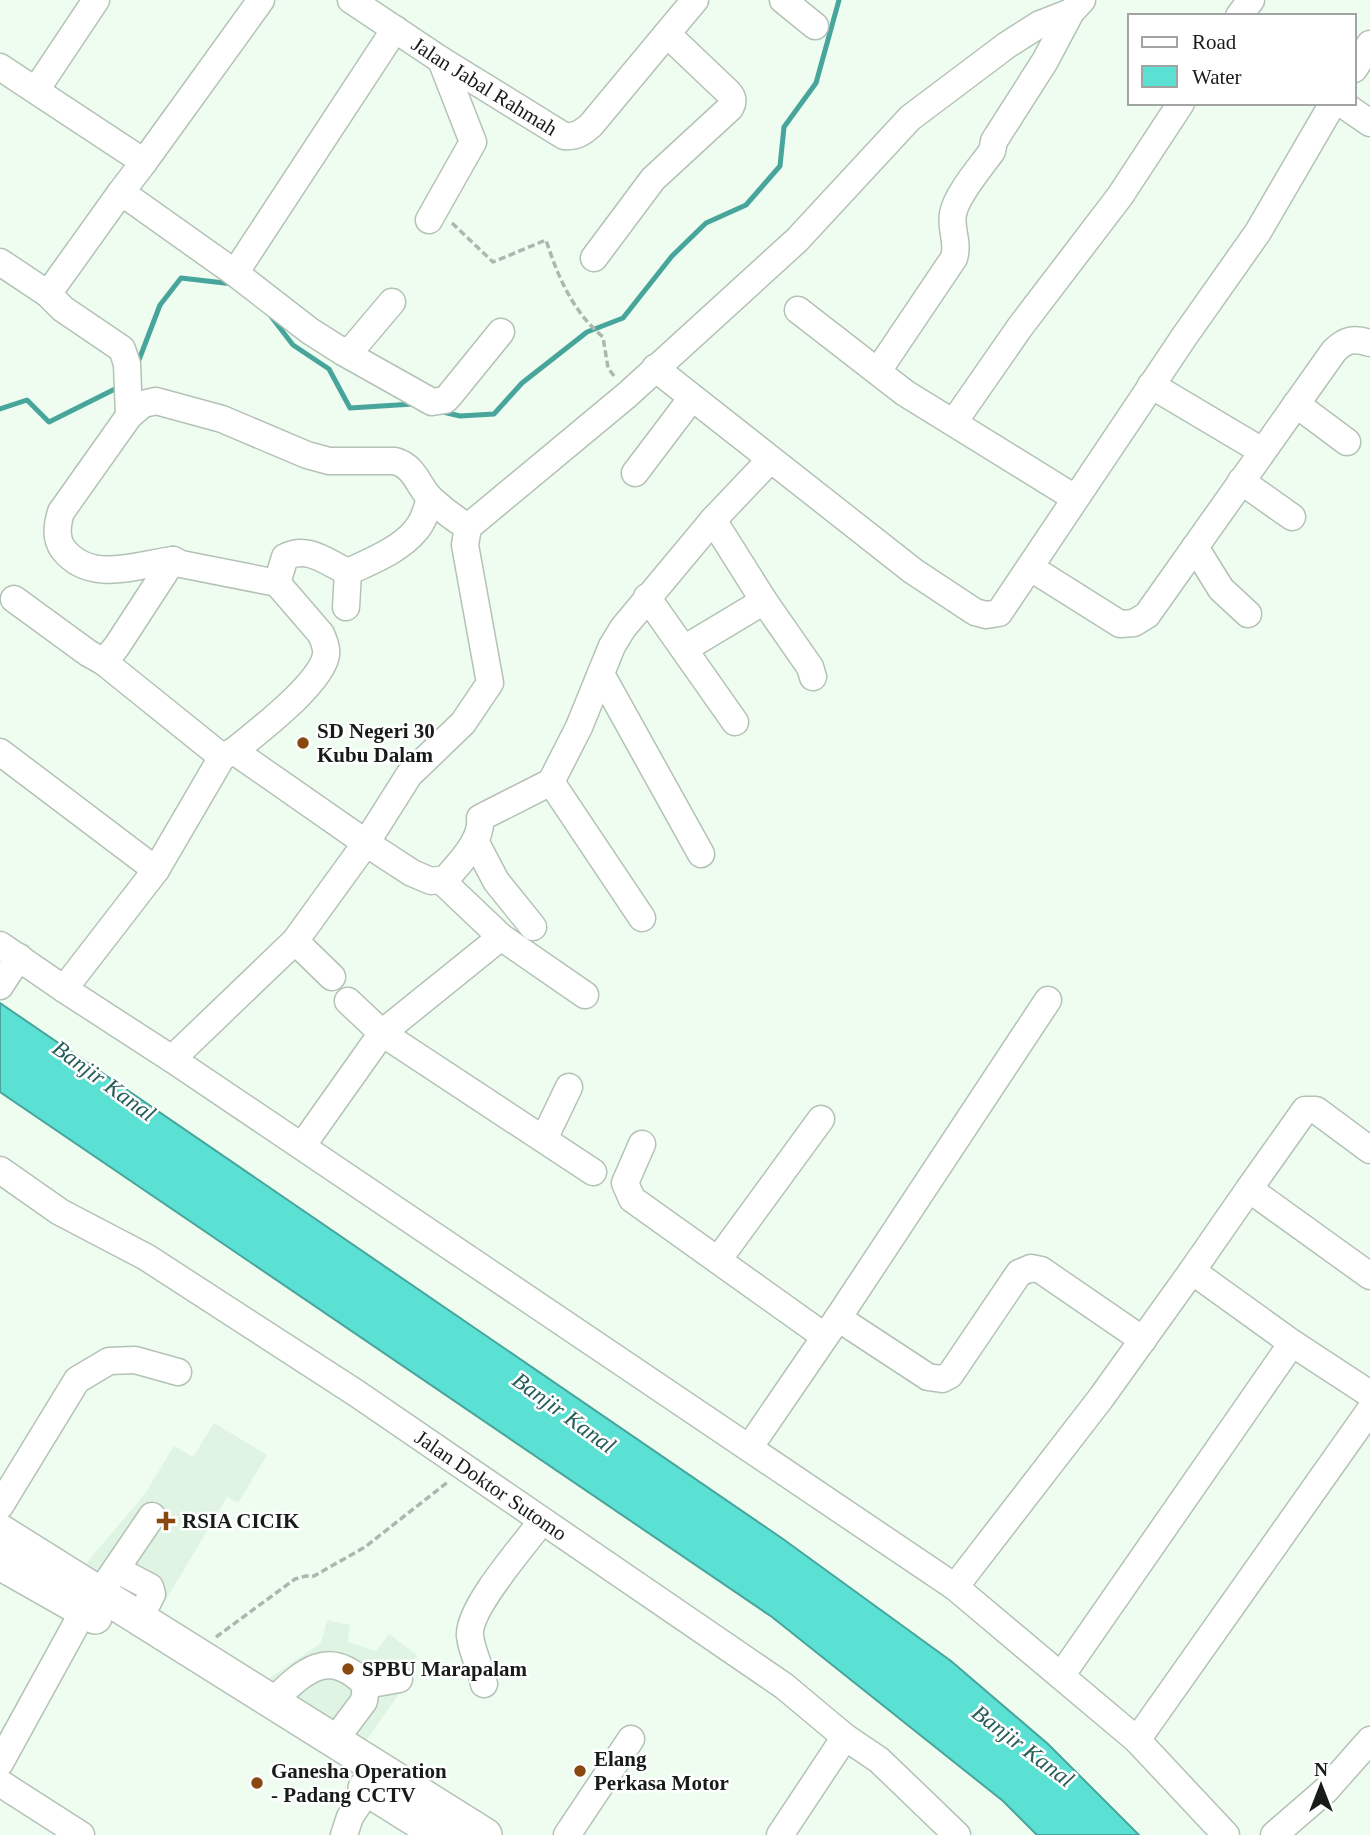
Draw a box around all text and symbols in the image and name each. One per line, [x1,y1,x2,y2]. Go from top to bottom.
legend [1128,14,1356,105]
text: Road [1192,30,1237,54]
street label: Jalan Jabal Rahmah [407,32,562,141]
text: Water [1192,65,1242,89]
place label: SD Negeri 30 Kubu Dalam [317,719,435,767]
marker: SD Negeri 30 Kubu Dalam [295,735,311,751]
water label: Banjir Kanal [48,1035,160,1127]
water label: Banjir Kanal [508,1367,620,1459]
street label: Jalan Doktor Sutomo [410,1425,571,1546]
place label: RSIA CICIK [182,1509,300,1533]
marker: RSIA CICIK [156,1511,176,1531]
place label: SPBU Marapalam [362,1657,528,1681]
marker: SPBU Marapalam [340,1661,356,1677]
water label: Banjir Kanal [967,1700,1079,1792]
place label: Elang Perkasa Motor [594,1747,729,1795]
north arrow [1286,1751,1356,1821]
place label: Ganesha Operation - Padang CCTV [271,1759,447,1807]
text: N [1314,1759,1328,1780]
marker: Elang Perkasa Motor [572,1763,588,1779]
marker: Ganesha Operation - Padang CCTV [249,1775,265,1791]

